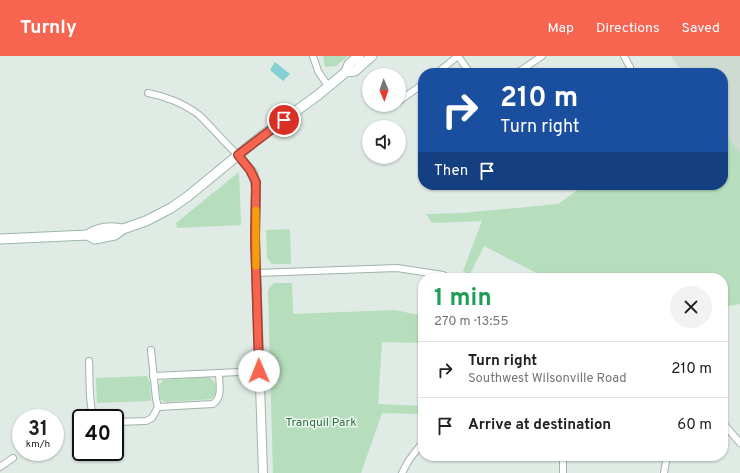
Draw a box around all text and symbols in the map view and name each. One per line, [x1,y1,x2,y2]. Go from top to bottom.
text: Turnly [20,16,77,40]
text: Map [548,20,574,37]
text: Directions [596,20,660,37]
text: Saved [682,20,720,37]
north arrow [362,68,406,112]
map controls [362,68,406,164]
text: 210 m [500,81,578,117]
icon: right [434,84,486,136]
pin [267,103,301,137]
icon: arrive [273,109,295,131]
text: Turn right [500,116,580,139]
button: sound [362,120,406,164]
icon: arrive [476,160,498,182]
text: Then [434,162,468,181]
text: 1 min [434,284,492,314]
button: close [670,286,712,328]
text: 270 m · 13:55 [434,314,509,330]
position arrow [238,350,280,392]
text: Turn right [468,352,537,371]
icon: right [434,359,456,381]
text: 210 m [671,360,712,379]
text: Southwest Wilsonville Road [468,371,627,387]
speed limit sign: 40 [72,409,124,461]
park label: Tranquil Park [285,415,357,431]
icon: arrive [434,415,456,437]
text: Arrive at destination [468,416,611,435]
text: 60 m [677,416,712,435]
text: 31 [28,417,48,443]
text: km/h [26,438,50,451]

